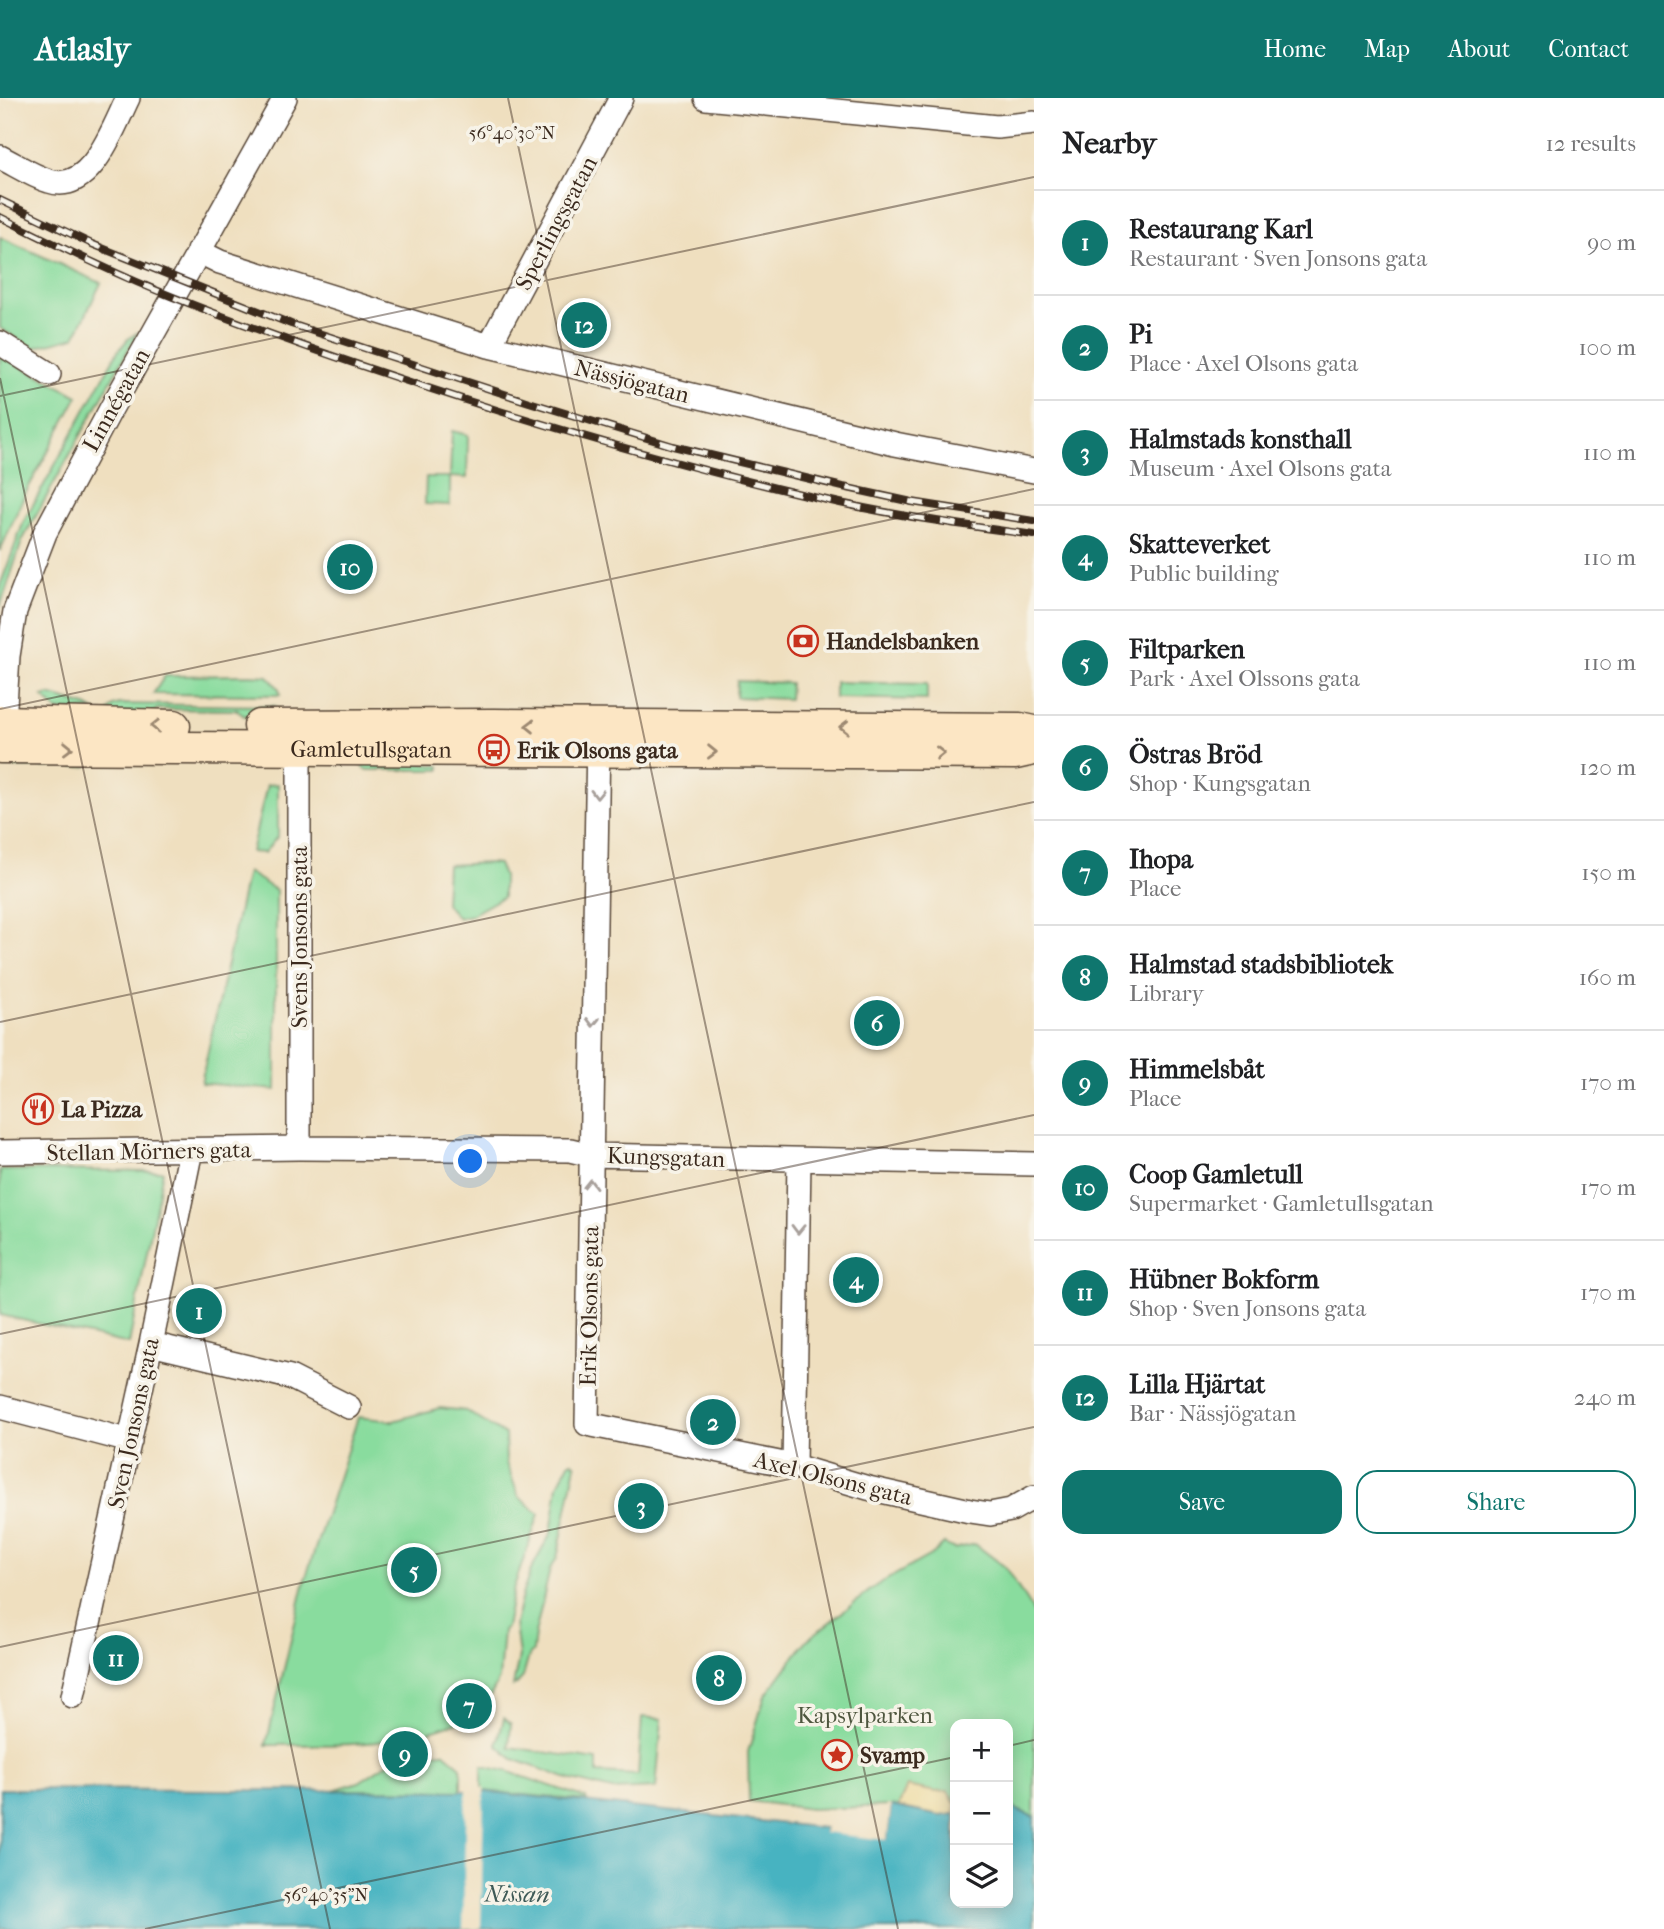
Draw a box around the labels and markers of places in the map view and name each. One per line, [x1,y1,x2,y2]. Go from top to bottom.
pin: 12 [561,299,607,351]
pin: 10 [327,541,373,593]
bank icon: Handelsbanken [786,624,820,658]
place label: Handelsbanken [826,628,980,655]
bus stop icon: Erik Olsons gata [477,733,511,767]
place label: Erik Olsons gata [517,737,679,764]
pin: 6 [854,997,900,1049]
restaurant icon: La Pizza [21,1092,55,1126]
place label: La Pizza [61,1096,144,1123]
pin: 4 [833,1254,879,1306]
pin: 1 [176,1285,222,1337]
pin: 2 [690,1396,736,1448]
pin: 3 [618,1480,664,1532]
pin: 5 [391,1544,437,1596]
pin: 11 [93,1632,139,1684]
pin: 8 [696,1652,742,1704]
pin: 7 [446,1680,492,1732]
pin: 9 [382,1728,428,1780]
place icon: Svamp [820,1738,854,1772]
place label: Svamp [860,1742,926,1769]

